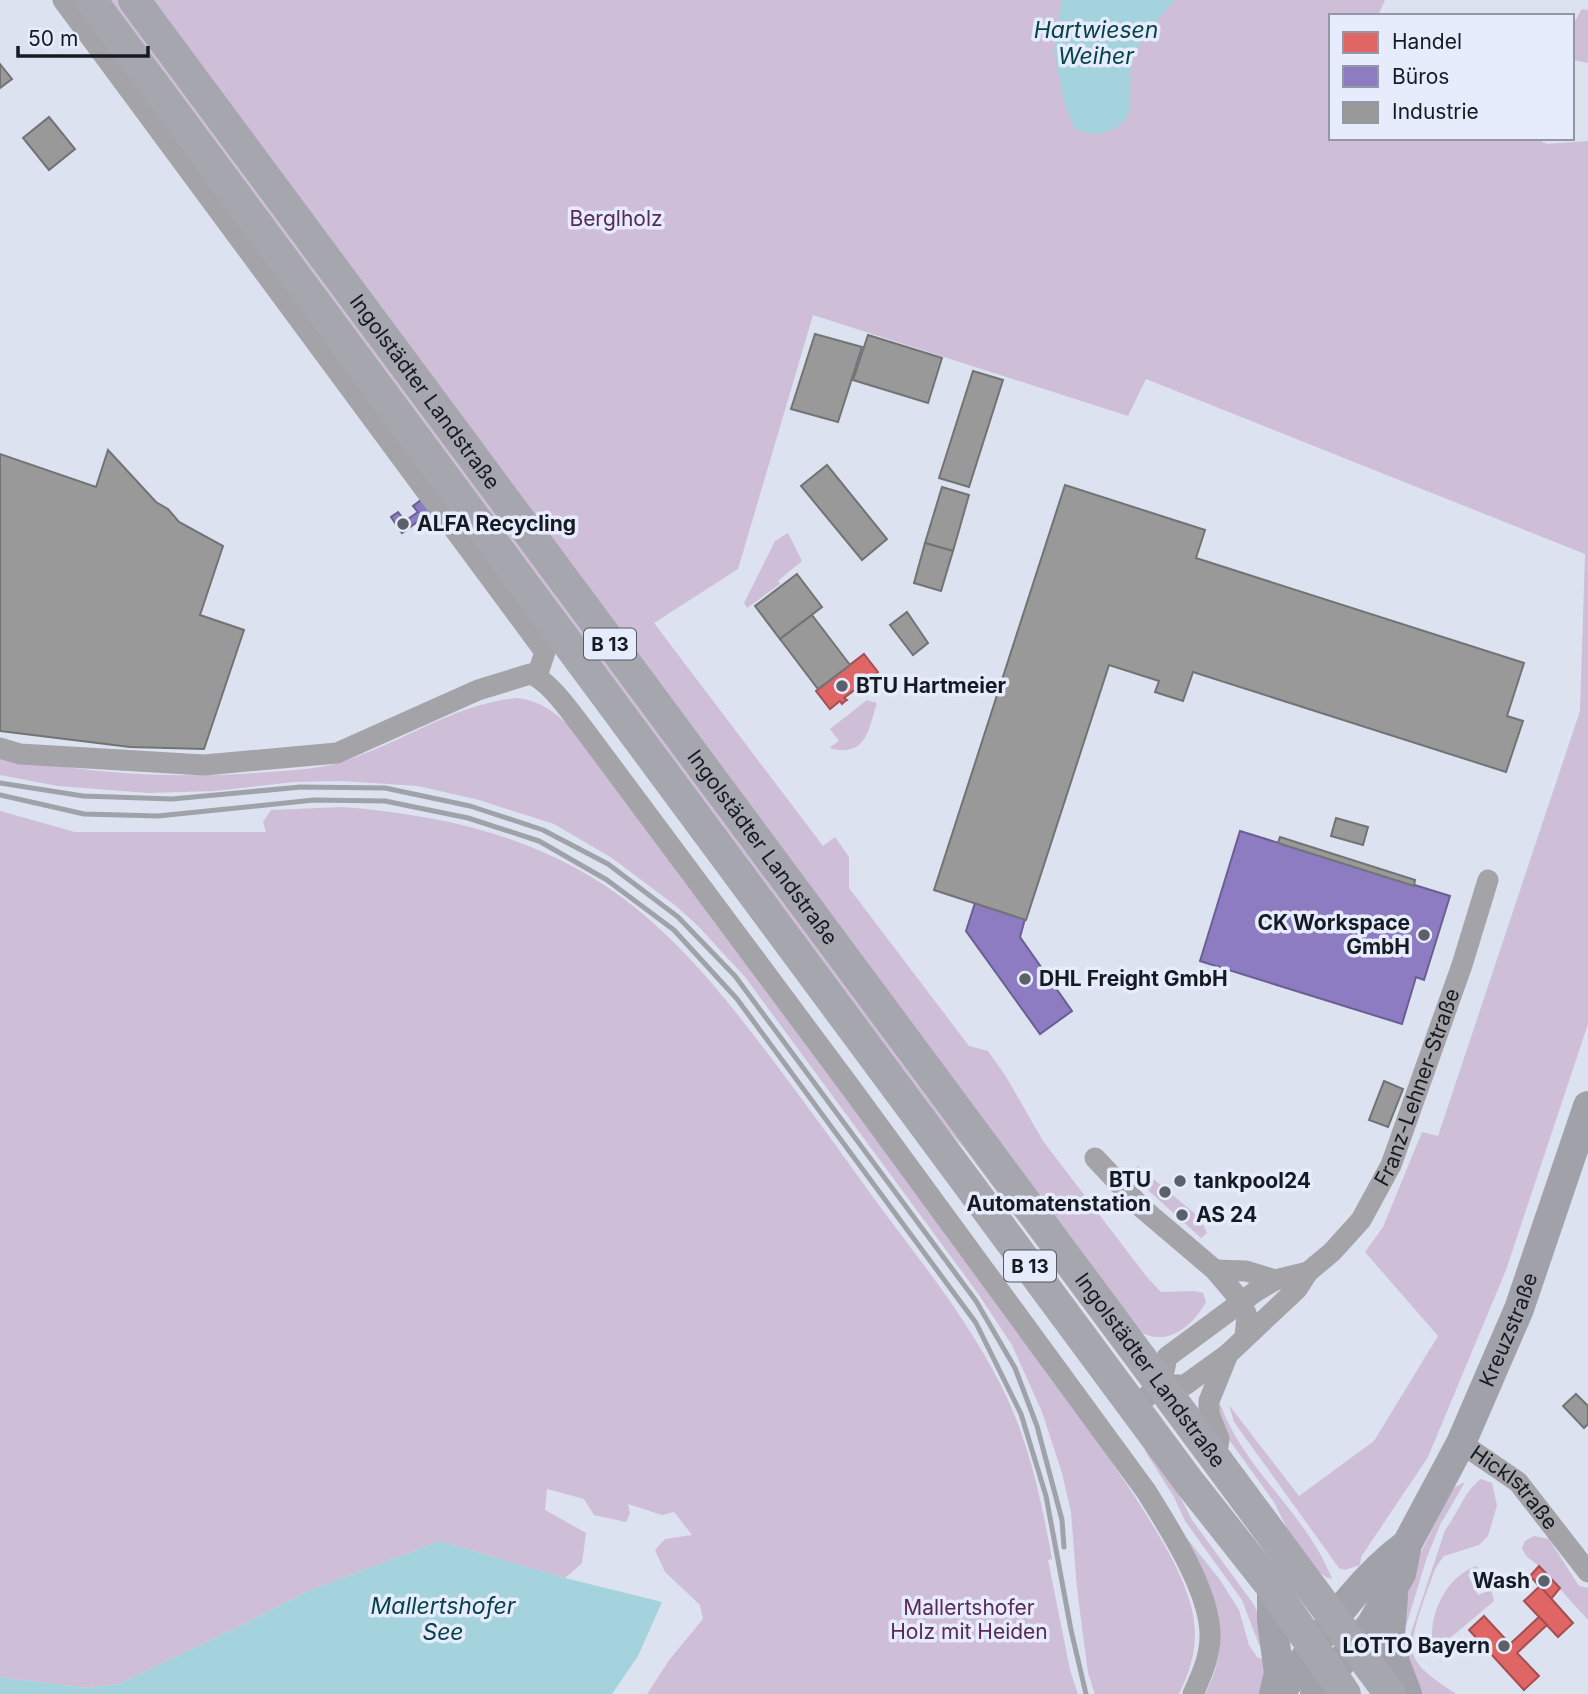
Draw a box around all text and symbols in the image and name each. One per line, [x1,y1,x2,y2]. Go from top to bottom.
scale bar [18,14,147,58]
legend [1329,14,1574,140]
water label: Hartwiesen Weiher [1034,16,1158,70]
text: 50 m [28,26,78,51]
text: Handel [1392,29,1462,54]
text: Büros [1392,64,1449,89]
text: Industrie [1392,99,1479,124]
park label: Berglholz [569,206,663,231]
street label: Ingolstädter Landstraße [345,289,505,494]
place label: ALFA Recycling [417,511,576,536]
marker: ALFA Recycling [395,516,411,532]
road number: B 13 [584,628,636,660]
place label: BTU Hartmeier [856,673,1006,698]
marker: BTU Hartmeier [834,678,850,694]
street label: Ingolstädter Landstraße [682,745,843,950]
place label: CK Workspace GmbH [1257,910,1410,959]
marker: CK Workspace GmbH [1416,927,1432,943]
place label: DHL Freight GmbH [1039,966,1228,991]
marker: DHL Freight GmbH [1017,971,1033,987]
street label: Franz-Lehner-Straße [1369,985,1465,1190]
place label: BTU Automatenstation [966,1167,1151,1216]
place label: tankpool24 [1194,1168,1311,1193]
marker: tankpool24 [1172,1173,1188,1189]
marker: BTU Automatenstation [1157,1184,1173,1200]
place label: AS 24 [1196,1202,1257,1227]
marker: AS 24 [1174,1207,1190,1223]
road number: B 13 [1004,1250,1056,1282]
street label: Ingolstädter Landstraße [1070,1268,1231,1472]
street label: Kreuzstraße [1474,1270,1542,1390]
street label: Hicklstraße [1466,1440,1563,1534]
place label: Wash [1472,1568,1530,1593]
marker: Wash [1536,1573,1552,1589]
water label: Mallertshofer See [371,1592,517,1646]
park label: Mallertshofer Holz mit Heiden [890,1595,1048,1644]
place label: LOTTO Bayern [1342,1633,1490,1658]
marker: LOTTO Bayern [1496,1638,1512,1654]

